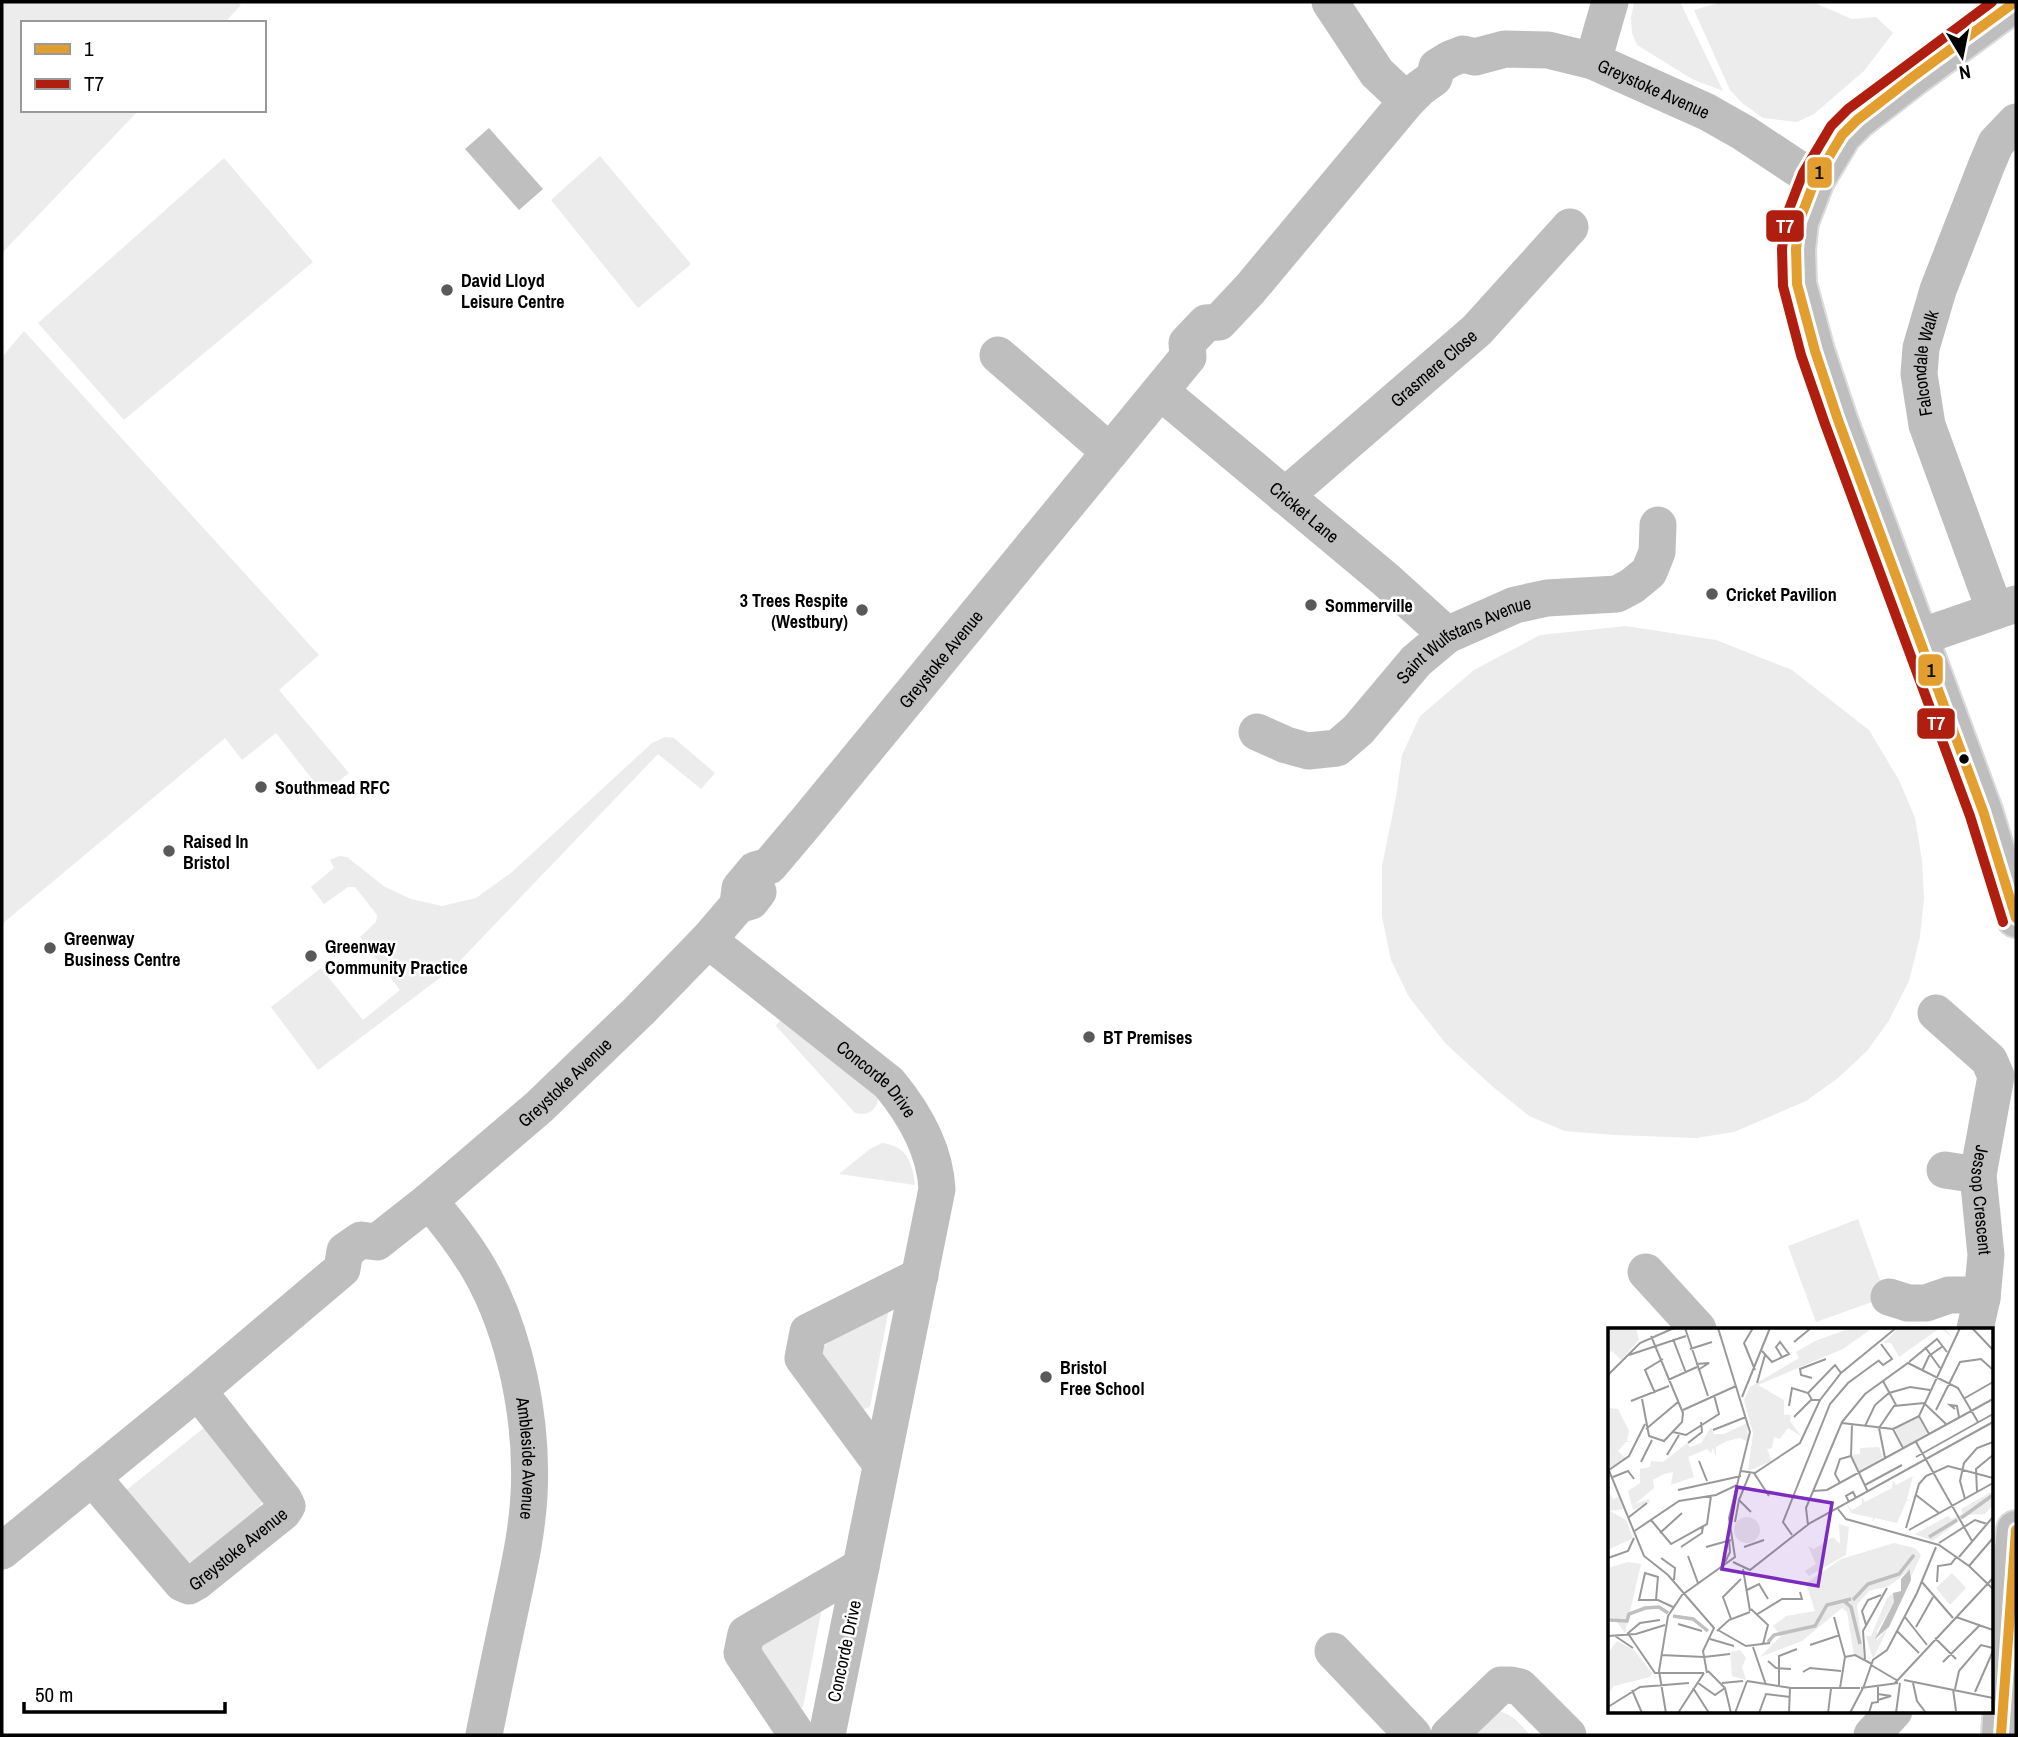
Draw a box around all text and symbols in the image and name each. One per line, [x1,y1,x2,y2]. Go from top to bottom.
legend [21,21,266,112]
north arrow [1927,21,1997,91]
text: 1 [84,34,94,63]
street label: Greystoke Avenue [1594,52,1714,124]
text: N [1957,59,1973,87]
text: T7 [84,69,104,98]
line badge: 1 [1806,156,1833,189]
text: 1 [1815,159,1824,185]
line badge: T7 [1765,209,1805,243]
text: T7 [1776,213,1794,239]
place label: David Lloyd Leisure Centre [461,268,564,314]
marker: David Lloyd Leisure Centre [439,282,455,298]
street label: Falcondale Walk [1906,306,1944,418]
street label: Grasmere Close [1384,323,1482,412]
street label: Cricket Lane [1264,475,1345,548]
place label: Cricket Pavilion [1726,582,1837,607]
marker: Cricket Pavilion [1704,586,1720,602]
place label: 3 Trees Respite (Westbury) [740,588,848,634]
street label: Saint Wulfstans Avenue [1390,589,1533,689]
place label: Sommerville [1325,593,1413,618]
marker: Sommerville [1303,597,1319,613]
marker: 3 Trees Respite (Westbury) [854,602,870,618]
street label: Greystoke Avenue [892,604,988,713]
line badge: 1 [1917,653,1944,687]
text: 1 [1927,657,1936,683]
line badge: T7 [1916,707,1956,740]
text: T7 [1927,710,1945,736]
unlabelled marker [1957,752,1971,766]
place label: Southmead RFC [275,775,390,800]
marker: Southmead RFC [253,779,269,795]
place label: Raised In Bristol [183,829,249,875]
marker: Raised In Bristol [161,843,177,859]
place label: Greenway Business Centre [64,926,180,972]
place label: Greenway Community Practice [325,934,468,980]
marker: Greenway Business Centre [42,940,58,956]
marker: Greenway Community Practice [303,948,319,964]
place label: BT Premises [1103,1025,1192,1050]
marker: BT Premises [1081,1029,1097,1045]
street label: Greystoke Avenue [512,1032,617,1133]
street label: Concorde Drive [831,1034,923,1122]
street label: Jessop Crescent [1966,1143,1998,1256]
inset map [1608,1328,1994,1712]
place label: Bristol Free School [1060,1355,1145,1401]
marker: Bristol Free School [1038,1369,1054,1385]
street label: Ambleside Avenue [510,1394,542,1521]
street label: Greystoke Avenue [184,1501,292,1596]
street label: Concorde Drive [821,1598,867,1704]
scale bar [24,1670,226,1714]
text: 50 m [35,1680,73,1709]

